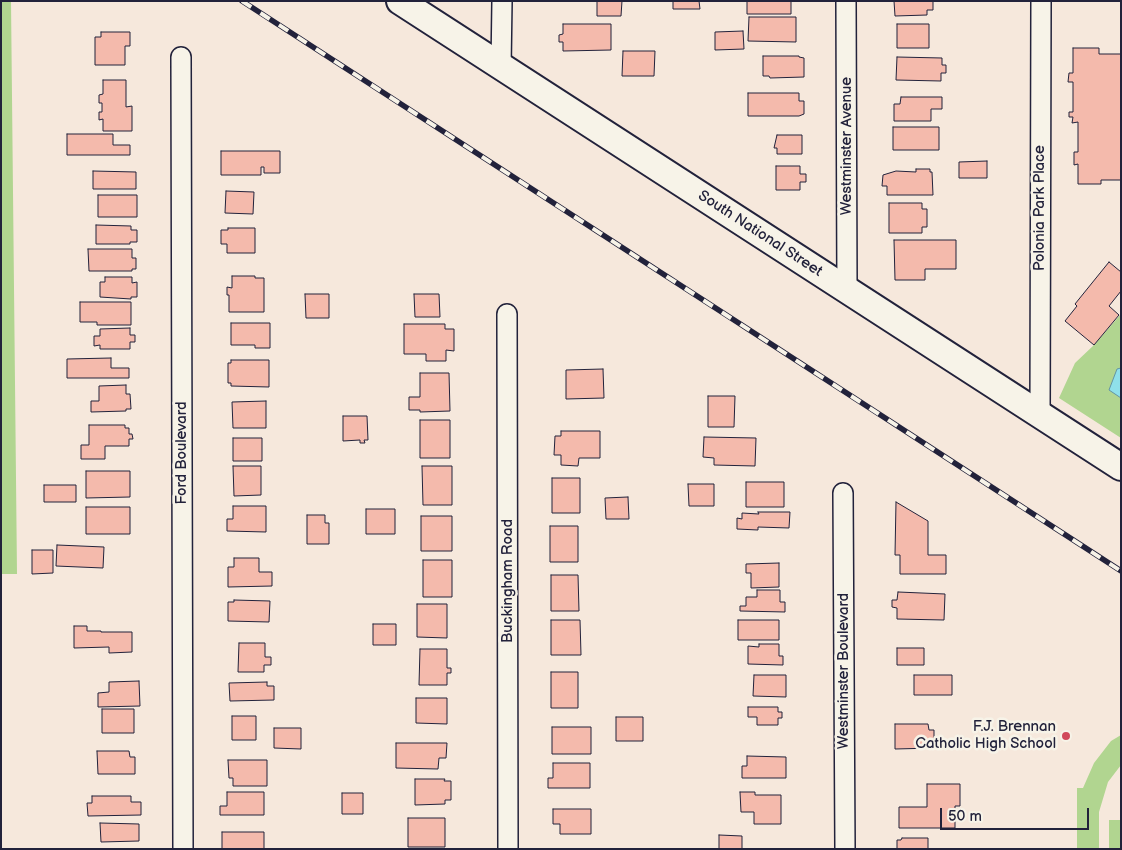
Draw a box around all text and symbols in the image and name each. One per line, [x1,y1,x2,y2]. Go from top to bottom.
street label: Westminster Avenue [838,77,856,215]
street label: Polonia Park Place [1031,145,1049,271]
street label: South National Street [694,187,826,281]
street label: Ford Boulevard [173,401,191,505]
street label: Buckingham Road [499,519,517,643]
street label: Westminster Boulevard [835,593,853,749]
place label: F.J. Brennan Catholic High School [915,718,1056,753]
marker: F.J. Brennan Catholic High School [1060,730,1072,742]
scale bar [942,798,1091,830]
text: 50 m [948,807,982,826]

